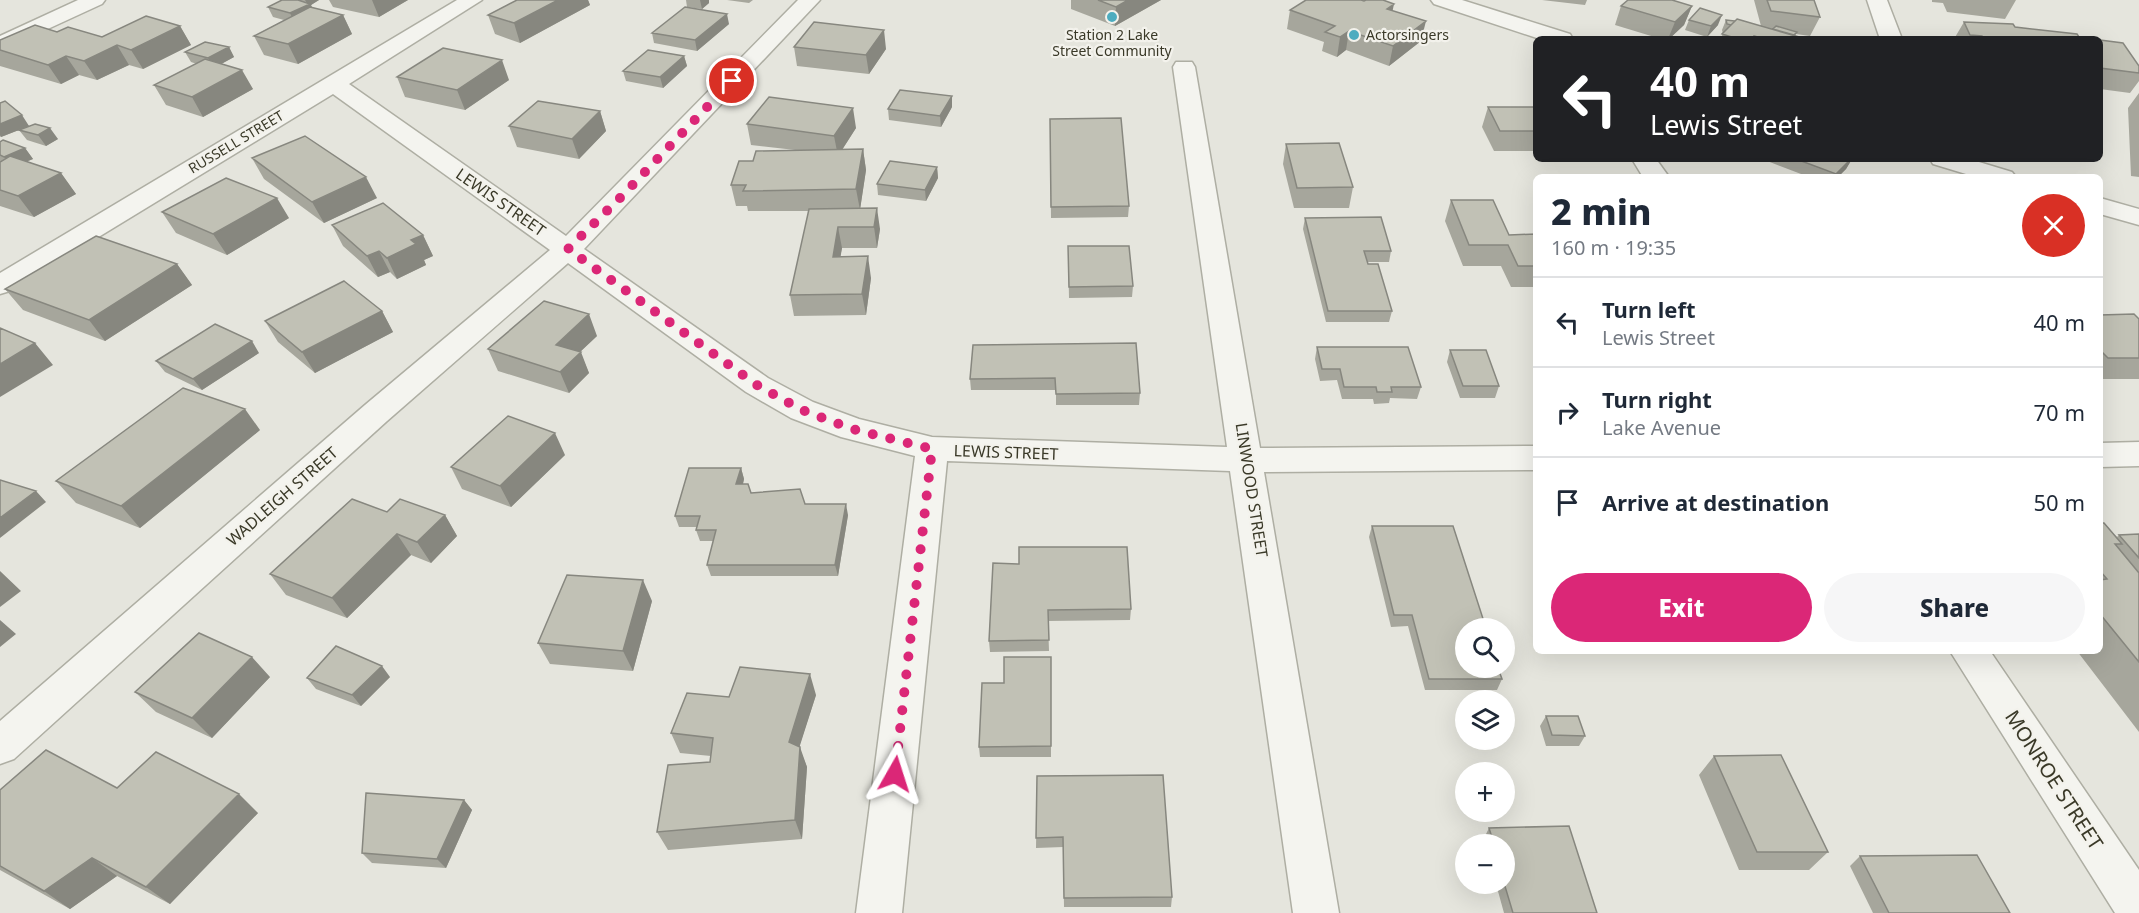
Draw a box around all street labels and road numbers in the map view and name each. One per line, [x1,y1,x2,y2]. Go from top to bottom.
street label: RUSSELL STREET [185,106,287,178]
street label: LEWIS STREET [452,163,550,241]
street label: LINWOOD STREET [1231,421,1274,559]
street label: LEWIS STREET [953,439,1059,465]
street label: WADLEIGH STREET [222,441,342,551]
street label: MONROE STREET [1999,705,2110,855]

